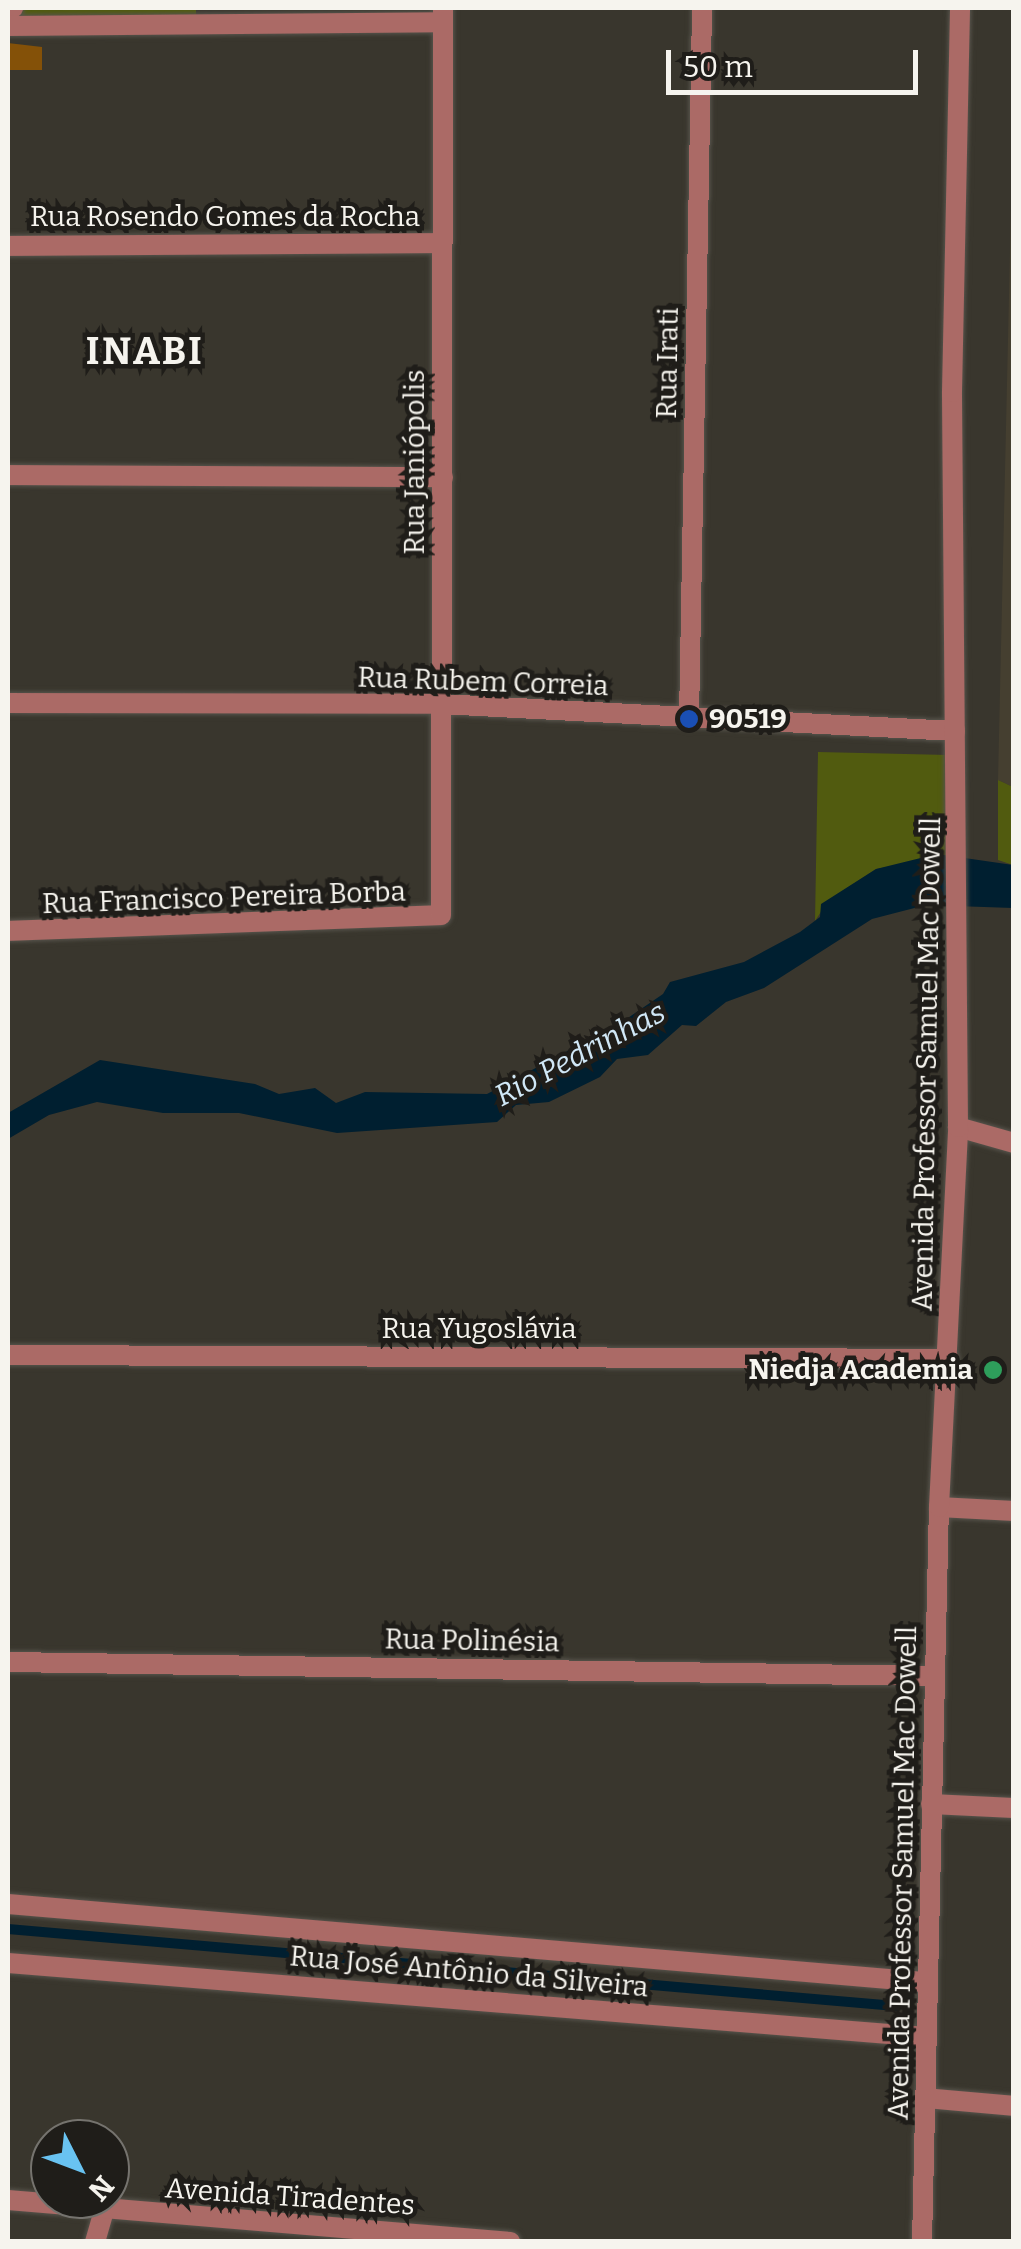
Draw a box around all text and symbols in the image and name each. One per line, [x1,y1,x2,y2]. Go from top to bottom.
scale bar [671,30,924,92]
text: 50 m [683,49,753,85]
street label: Rua Rosendo Gomes da Rocha [30,200,420,234]
street label: Rua Irati [650,307,686,419]
district label: INABI [86,329,204,375]
street label: Rua Janiópolis [398,370,432,554]
street label: Rua Rubem Correia [357,661,609,703]
place label: 90519 [709,702,787,736]
marker: 90519 [678,708,700,730]
street label: Avenida Professor Samuel Mac Dowell [906,817,948,1311]
street label: Rua Francisco Pereira Borba [42,875,406,921]
water label: Rio Pedrinhas [489,994,671,1114]
street label: Rua Yugoslávia [381,1312,577,1346]
place label: Niedja Academia [748,1353,973,1387]
marker: Niedja Academia [982,1359,1004,1381]
street label: Rua Polinésia [384,1623,560,1659]
street label: Avenida Professor Samuel Mac Dowell [882,1626,924,2120]
street label: Rua José Antônio da Silveira [288,1940,650,2004]
north arrow [30,2119,130,2219]
text: N [82,2169,121,2207]
street label: Avenida Tiradentes [164,2172,416,2222]

